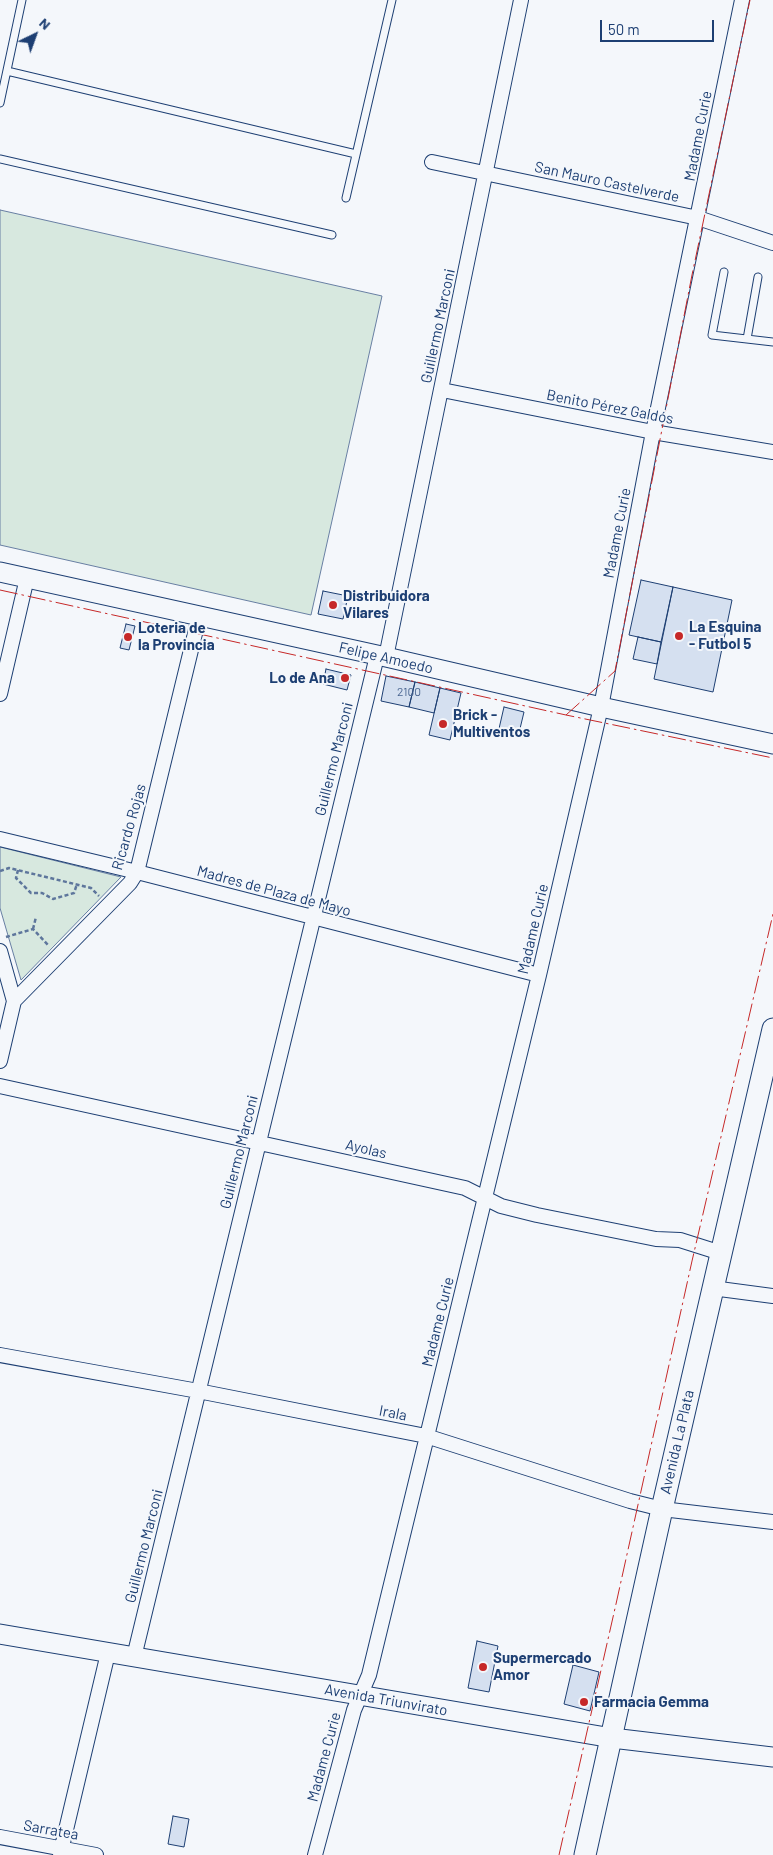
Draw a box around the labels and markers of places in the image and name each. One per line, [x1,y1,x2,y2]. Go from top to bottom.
place label: Distribuidora Vilares [343,587,430,622]
marker: Distribuidora Vilares [327,599,339,611]
place label: La Esquina - Futbol 5 [689,618,761,653]
place label: Loteria de la Provincia [138,619,215,654]
marker: La Esquina - Futbol 5 [673,630,685,642]
marker: Loteria de la Provincia [122,631,134,643]
place label: Lo de Ana [269,669,335,687]
marker: Lo de Ana [339,672,351,684]
place label: Brick - Multiventos [453,706,530,741]
marker: Brick - Multiventos [437,718,449,730]
place label: Supermercado Amor [493,1649,592,1684]
marker: Supermercado Amor [477,1661,489,1673]
place label: Farmacia Gemma [594,1693,709,1711]
marker: Farmacia Gemma [578,1696,590,1708]

